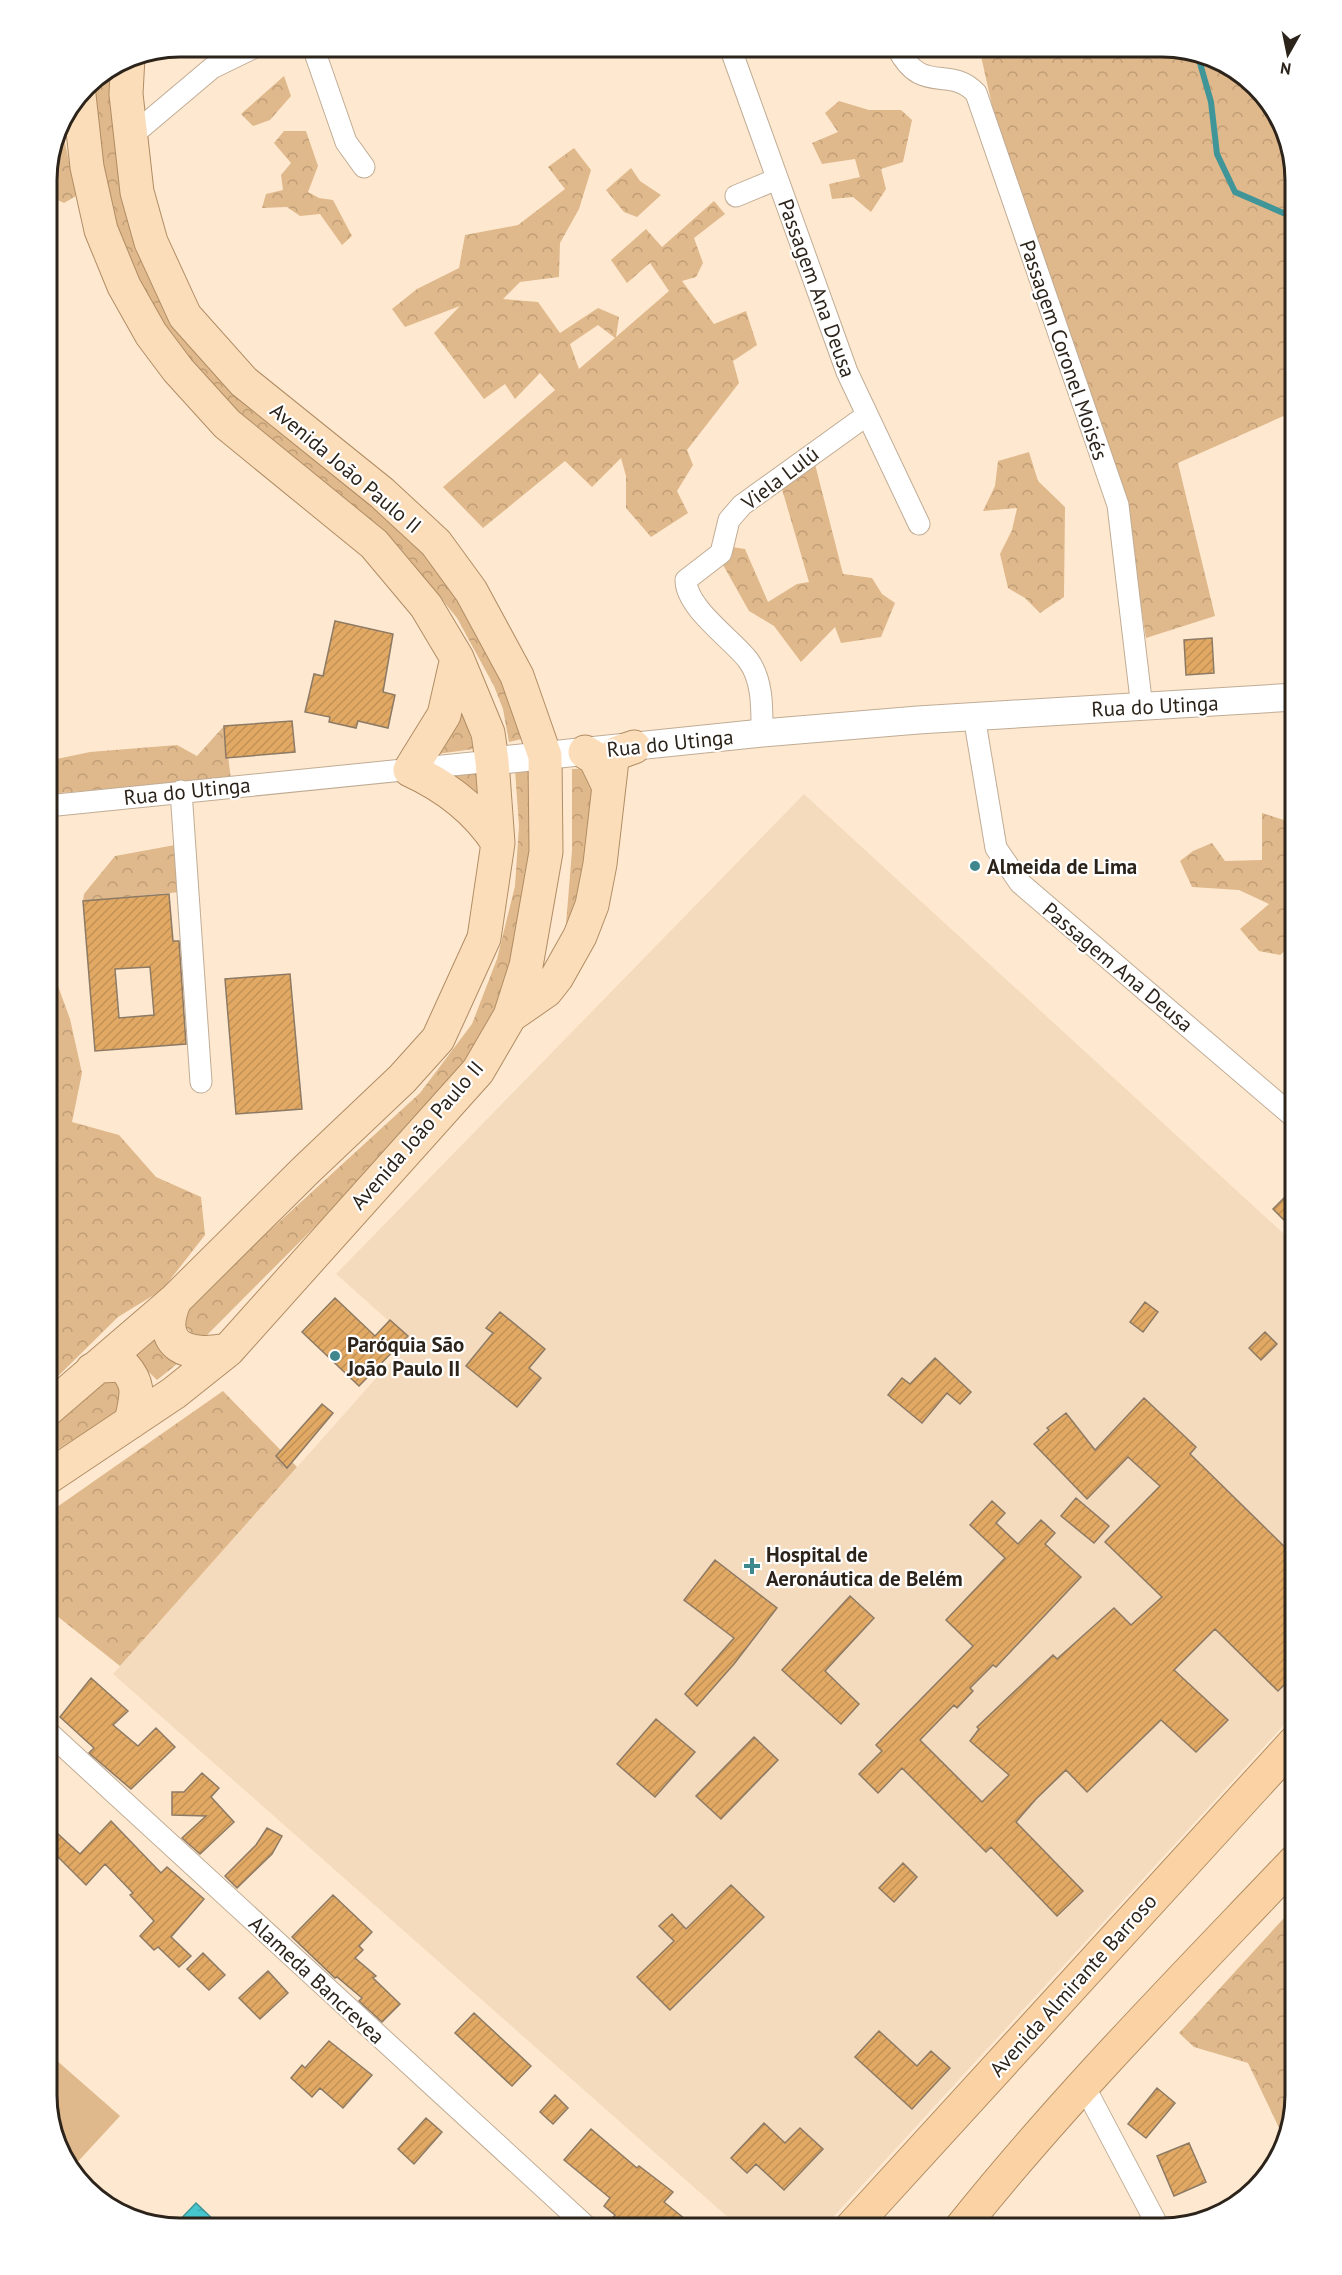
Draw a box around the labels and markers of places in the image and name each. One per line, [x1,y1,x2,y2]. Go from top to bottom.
place label: Almeida de Lima [987,853,1137,880]
marker: Almeida de Lima [968,859,982,873]
place label: Paróquia São João Paulo II [346,1331,464,1382]
marker: Paróquia São João Paulo II [328,1349,342,1363]
place label: Hospital de Aeronáutica de Belém [766,1541,963,1592]
marker: Hospital de Aeronáutica de Belém [743,1557,761,1575]

